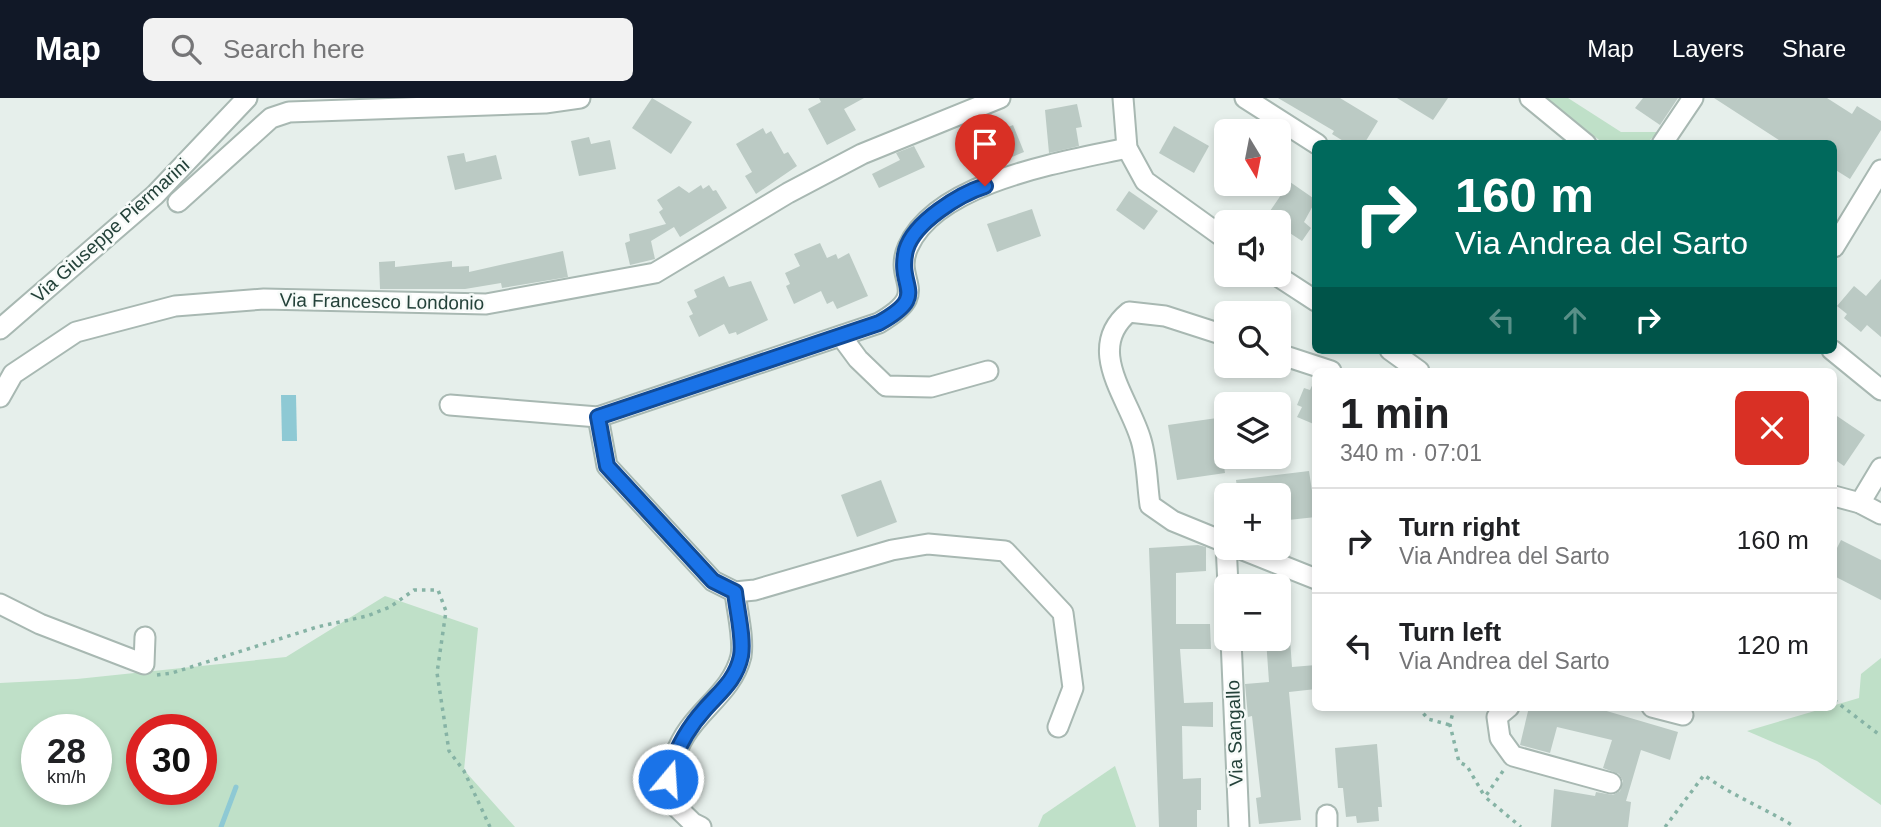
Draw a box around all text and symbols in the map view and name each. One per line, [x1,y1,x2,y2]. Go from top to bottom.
search box [143,18,633,81]
text: Map [35,30,101,67]
icon: search [167,30,205,68]
text: Search here [223,34,365,64]
text: Map [1587,35,1634,62]
text: Layers [1672,35,1744,62]
text: Share [1782,35,1846,62]
pin [955,114,1015,186]
north arrow [1214,119,1292,196]
map controls [1214,119,1291,651]
icon: arrive [966,125,1004,163]
street label: Via Giuseppe Piermarini [27,154,193,307]
icon: right [1340,168,1431,259]
text: 160 m [1455,168,1594,222]
button: sound [1214,210,1291,287]
text: Via Andrea del Sarto [1455,225,1748,261]
street label: Via Francesco Londonio [280,289,484,314]
button: search [1214,301,1291,378]
icon: left [1483,301,1521,339]
icon: ahead [1556,301,1594,339]
icon: right [1629,301,1667,339]
text: 1 min [1340,390,1450,437]
button: close [1735,391,1809,465]
button: layers [1214,392,1291,469]
text: 340 m · 07:01 [1340,440,1482,466]
button: + [1214,483,1291,560]
text: Turn right [1399,512,1520,542]
icon: right [1340,522,1378,560]
text: 160 m [1737,525,1809,555]
text: Via Andrea del Sarto [1399,543,1610,569]
button: − [1214,574,1291,651]
text: Turn left [1399,617,1501,647]
icon: left [1340,627,1378,665]
text: 120 m [1737,630,1809,660]
text: Via Andrea del Sarto [1399,648,1610,674]
street label: Via Sangallo [1222,679,1247,786]
speed limit sign: 30 [126,714,217,805]
text: 28 [47,731,86,770]
position arrow [631,742,705,816]
text: km/h [47,767,86,787]

